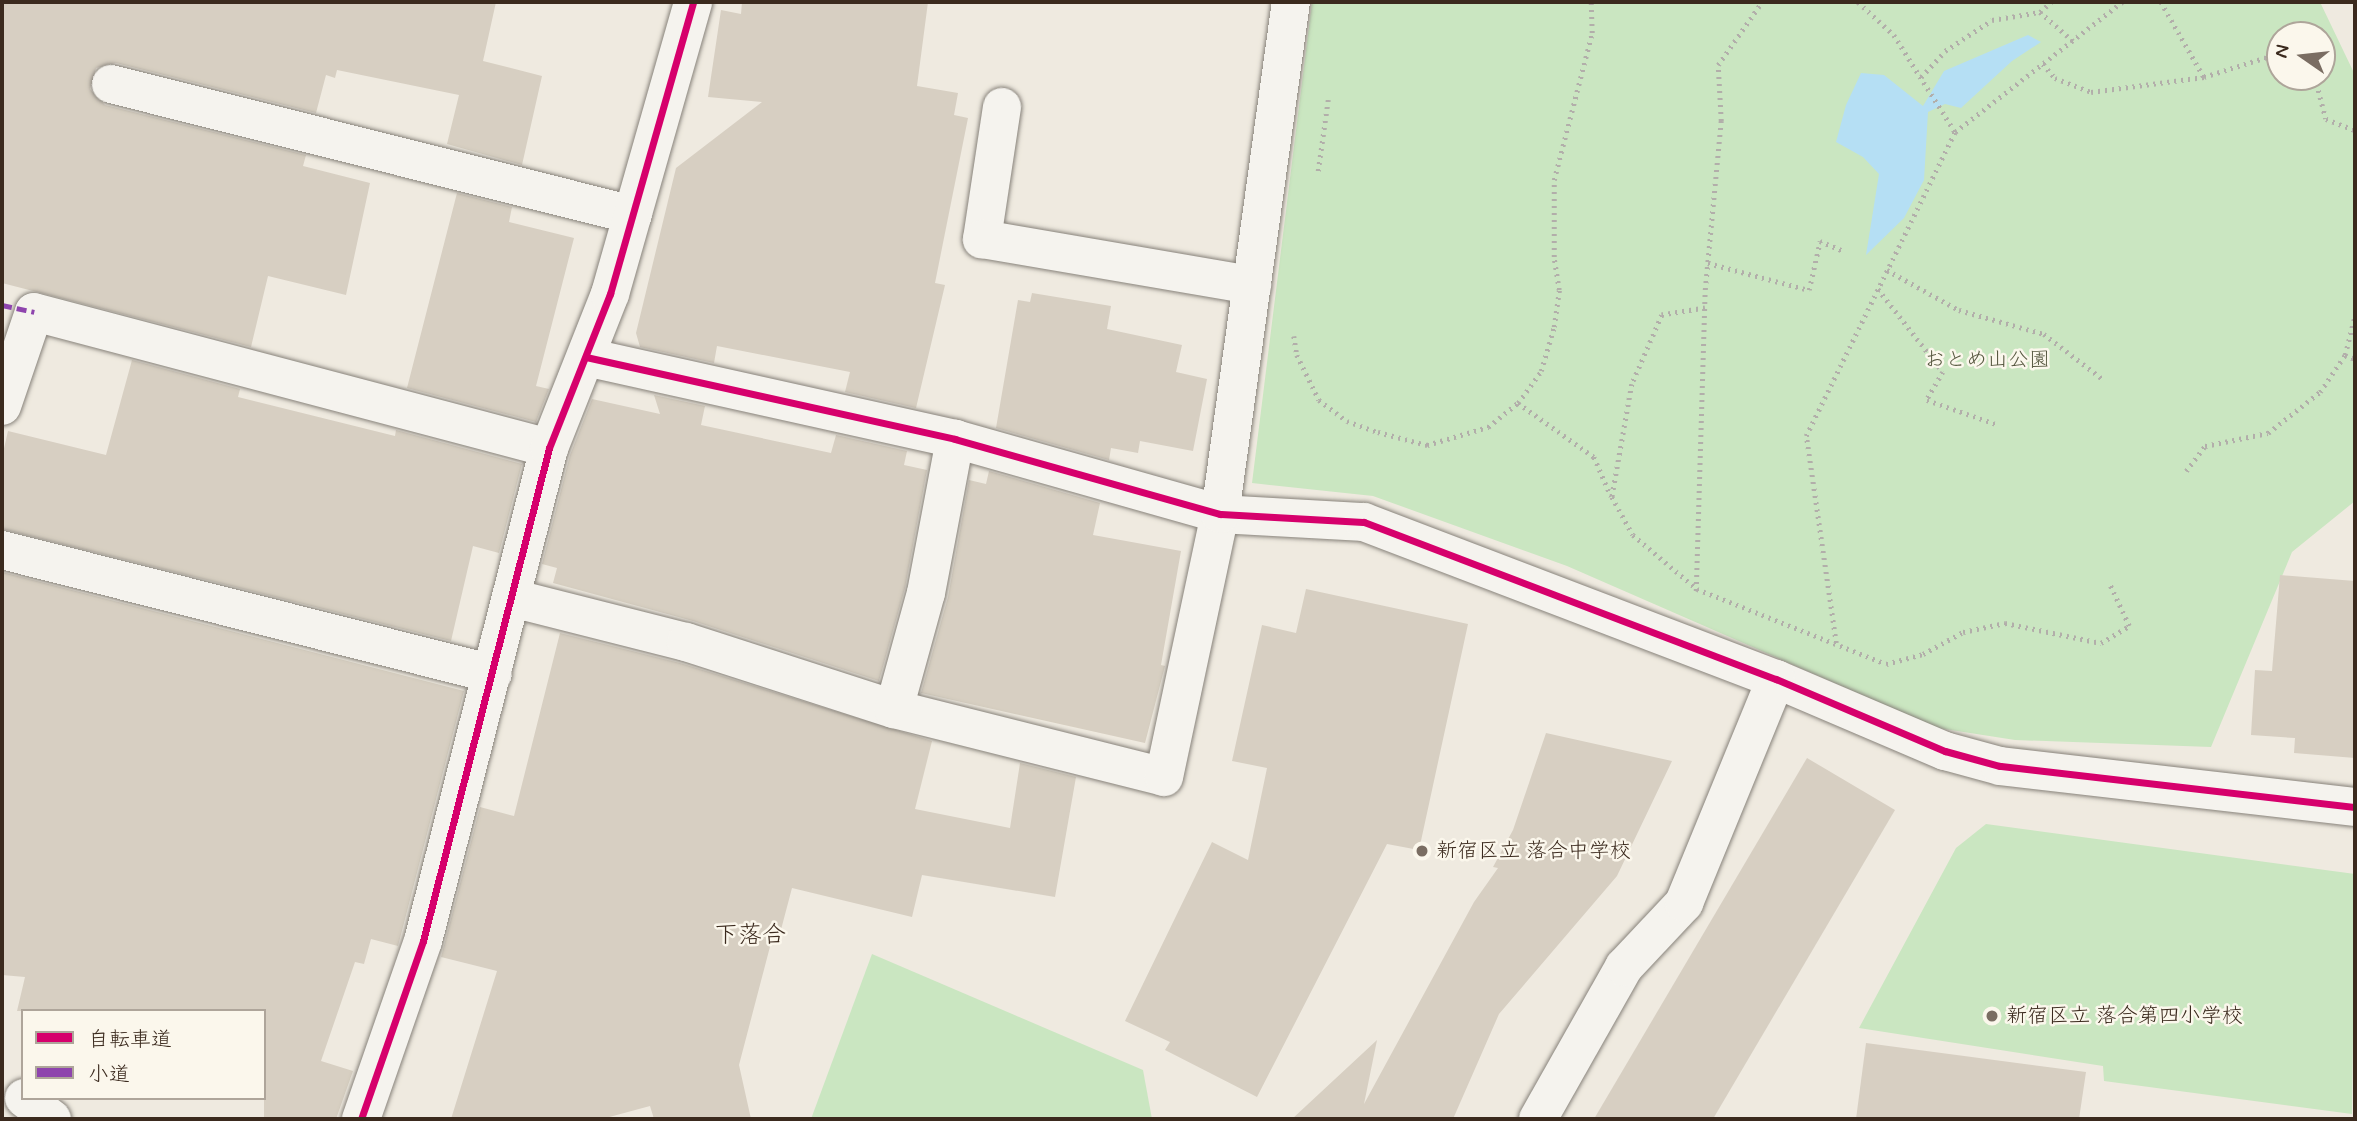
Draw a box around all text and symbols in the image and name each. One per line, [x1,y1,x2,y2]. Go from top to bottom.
north arrow [2266,21,2336,91]
text: N [2268,42,2296,60]
park label: おとめ山公園 [1924,347,2050,373]
place label: 新宿区立 落合中学校 [1436,838,1631,864]
marker: 新宿区立 落合中学校 [1414,843,1430,859]
district label: 下落合 [714,922,786,950]
place label: 新宿区立 落合第四小学校 [2006,1003,2243,1029]
marker: 新宿区立 落合第四小学校 [1984,1008,2000,1024]
legend [21,1009,266,1100]
text: 自転車道 [88,1026,172,1054]
text: 小道 [88,1061,130,1089]

